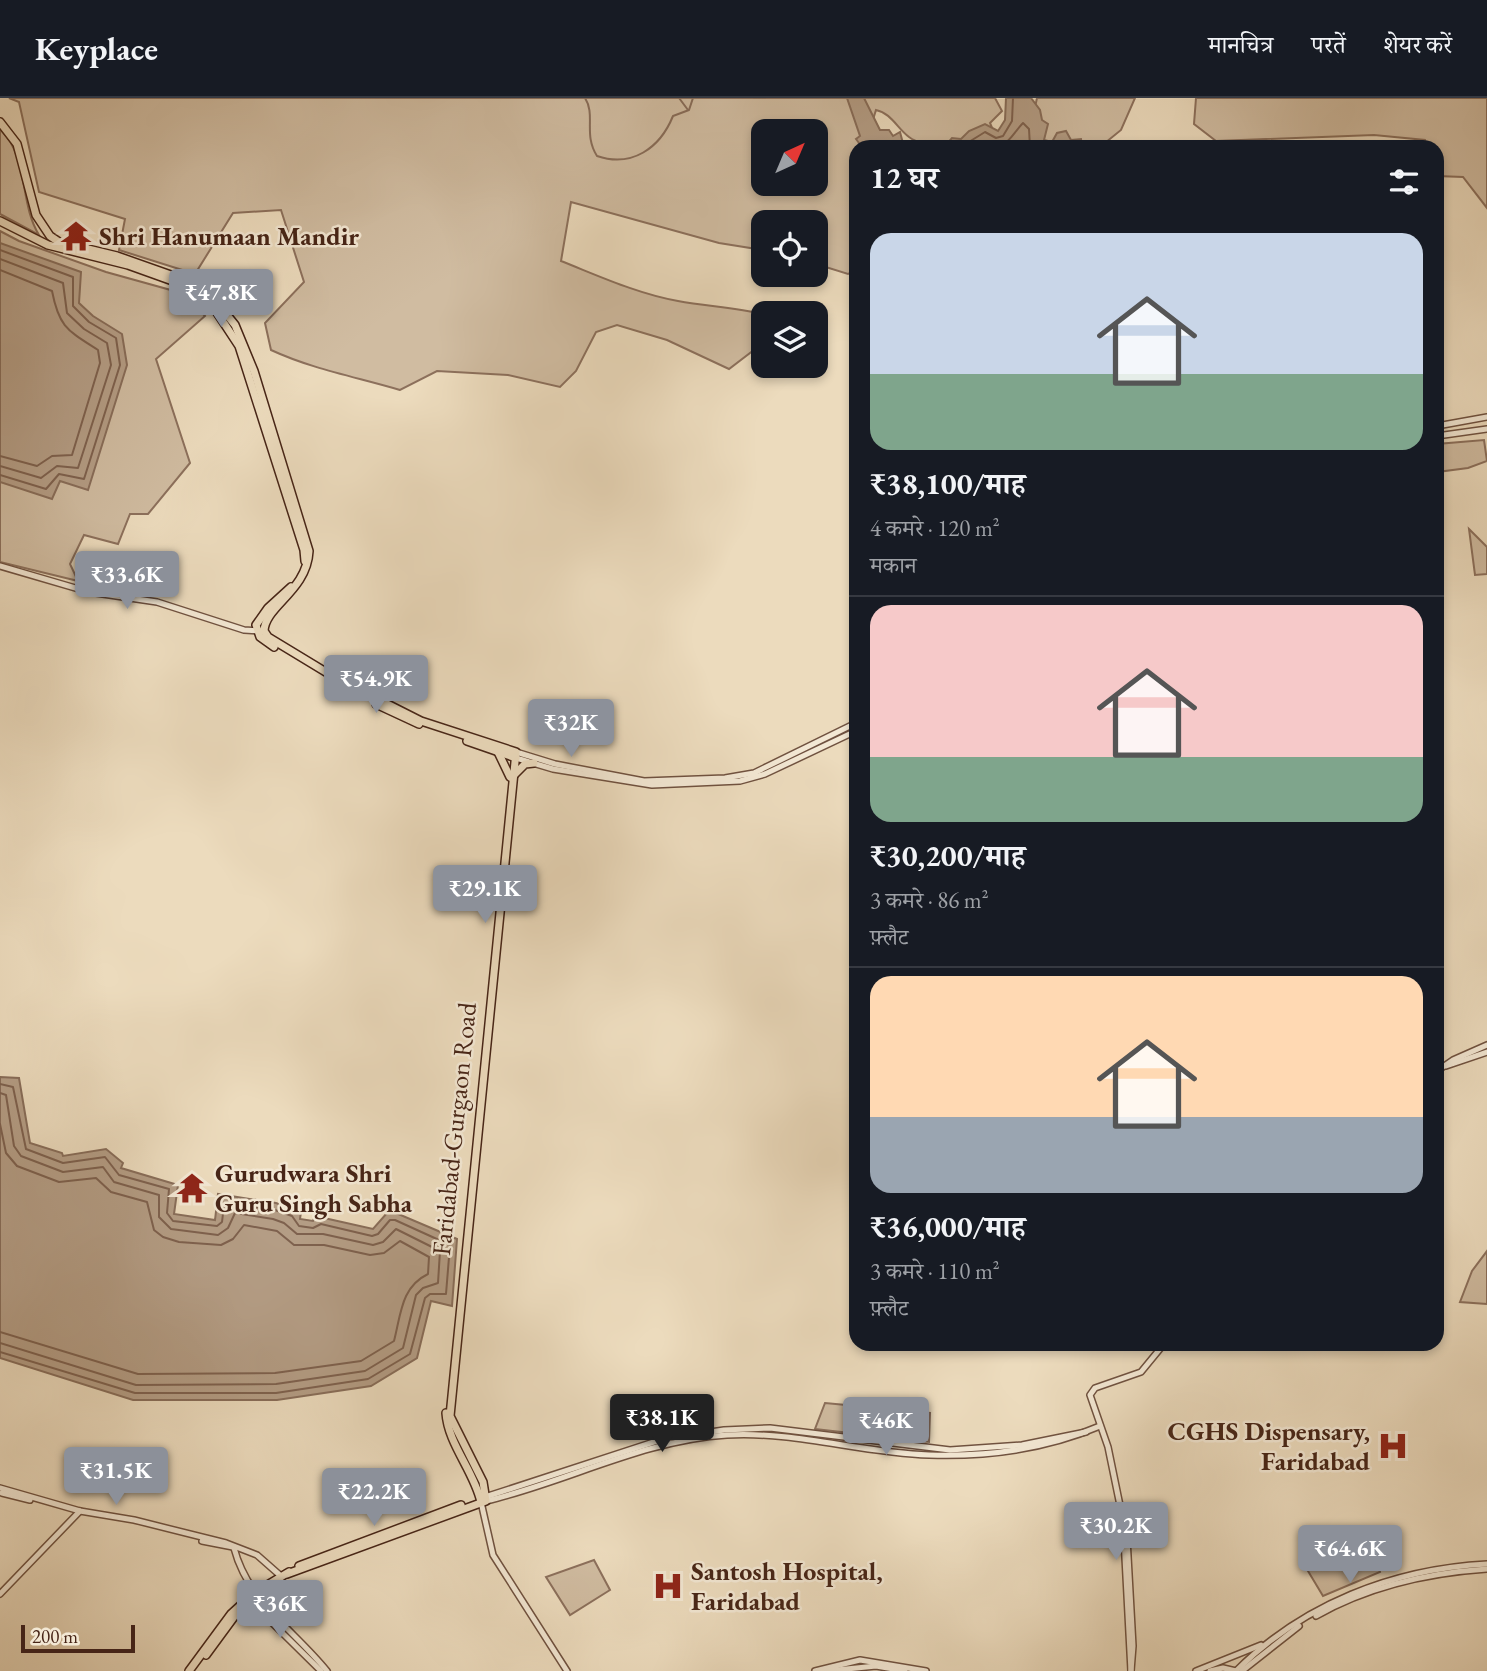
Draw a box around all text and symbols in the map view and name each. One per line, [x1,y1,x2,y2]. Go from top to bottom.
text: Keyplace [35,27,158,70]
text: मानचित्र [1208,29,1273,60]
text: परतें [1311,29,1346,60]
text: शेयर करें [1384,29,1452,60]
north arrow [751,119,828,196]
map controls [751,119,828,378]
text: 12 घर [870,158,939,197]
icon: filters [1385,163,1423,201]
button: locate [751,210,828,287]
temple icon: Shri Hanumaan Mandir [59,219,93,253]
place label: Shri Hanumaan Mandir [99,219,359,253]
pin: ₹47.8K [164,270,278,329]
text: ₹47.8K [185,277,257,307]
icon: home [1084,278,1210,404]
button: layers [751,301,828,378]
text: ₹38,100/माह [870,464,1025,503]
text: 4 कमरे · 120 m² [870,513,1000,543]
text: मकान [870,550,917,580]
pin: ₹33.6K [70,552,184,611]
text: ₹33.6K [91,559,163,589]
icon: home [1084,650,1210,776]
pin: ₹54.9K [319,656,433,715]
text: ₹54.9K [340,663,412,693]
pin: ₹32K [530,700,612,759]
text: ₹32K [544,707,598,737]
text: ₹30,200/माह [870,836,1025,875]
pin: ₹29.1K [428,866,542,925]
text: ₹29.1K [449,873,521,903]
text: 3 कमरे · 86 m² [870,885,989,915]
text: फ़्लैट [870,922,908,952]
street label: Faridabad-Gurgaon Road [424,1000,484,1257]
icon: home [1084,1021,1210,1147]
place label: Gurudwara Shri Guru Singh Sabha [215,1156,413,1220]
temple icon: Gurudwara Shri Guru Singh Sabha [175,1171,209,1205]
text: ₹36,000/माह [870,1207,1025,1246]
text: 3 कमरे · 110 m² [870,1256,1000,1286]
text: फ़्लैट [870,1293,908,1323]
pin: ₹38.1K [605,1394,719,1454]
pin: ₹46K [845,1398,927,1457]
text: ₹38.1K [626,1402,698,1432]
text: ₹46K [859,1405,913,1435]
place label: CGHS Dispensary, Faridabad [1168,1414,1371,1478]
hospital icon: CGHS Dispensary, Faridabad [1376,1429,1410,1463]
pin: ₹31.5K [59,1448,173,1507]
text: ₹31.5K [80,1455,152,1485]
pin: ₹22.2K [317,1468,431,1528]
text: ₹22.2K [338,1476,410,1506]
pin: ₹30.2K [1059,1502,1173,1562]
text: ₹30.2K [1080,1510,1152,1540]
pin: ₹64.6K [1293,1526,1407,1585]
text: ₹64.6K [1314,1533,1386,1563]
place label: Santosh Hospital, Faridabad [691,1554,883,1618]
hospital icon: Santosh Hospital, Faridabad [651,1569,685,1603]
pin: ₹36K [239,1580,321,1640]
text: ₹36K [253,1588,307,1618]
scale bar [21,1622,135,1654]
text: 200 m [32,1624,78,1649]

